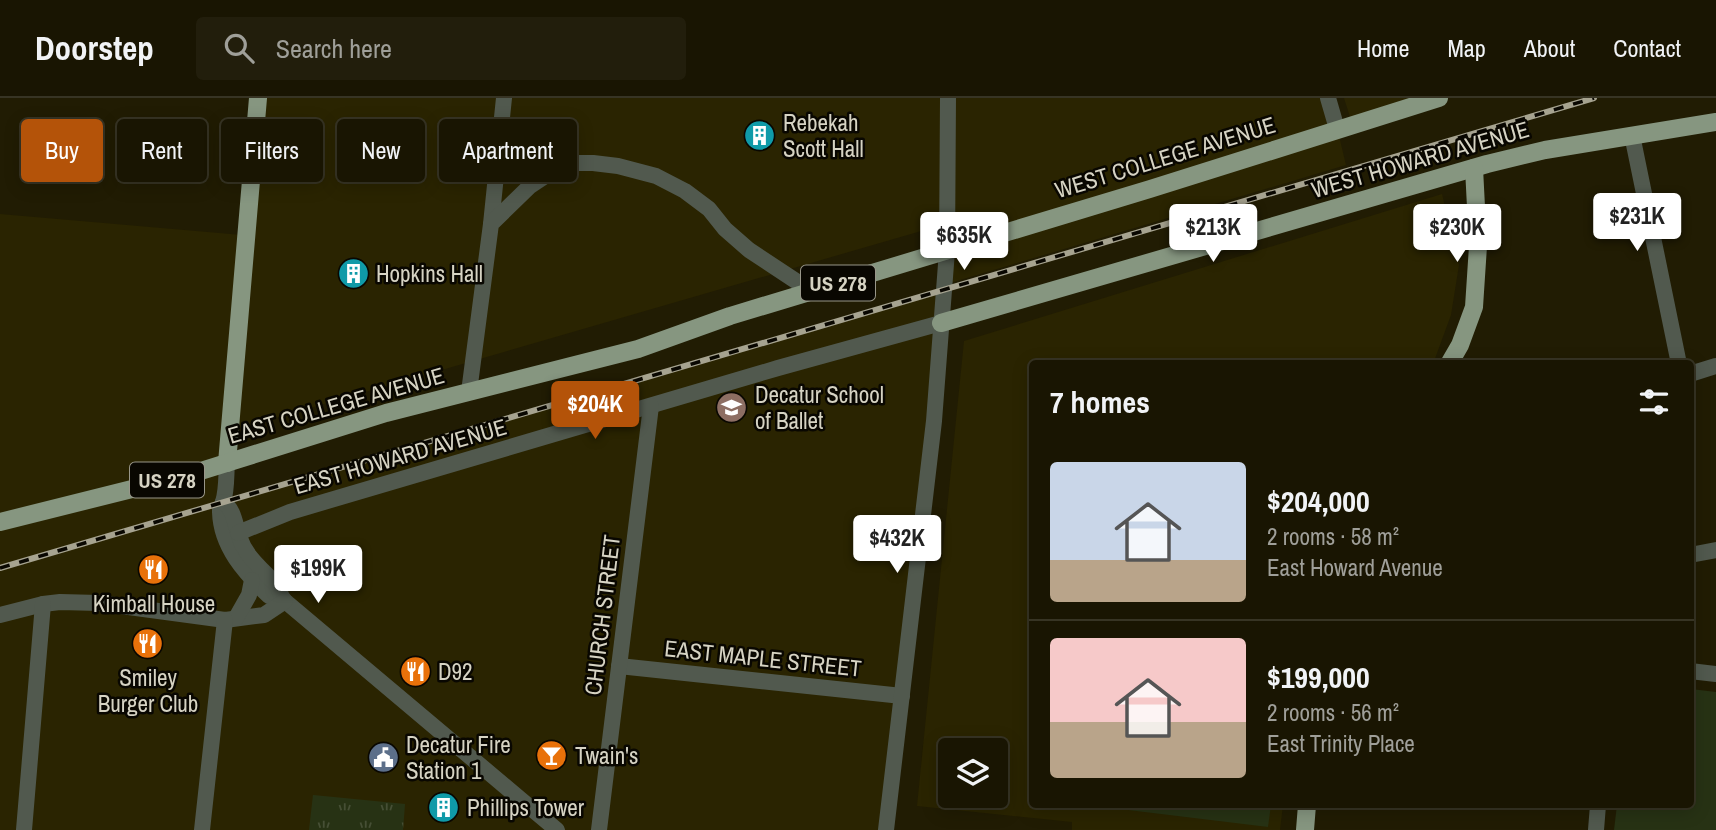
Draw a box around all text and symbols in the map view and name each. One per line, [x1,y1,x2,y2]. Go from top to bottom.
search box [196,17,686,80]
text: Doorstep [35,26,154,70]
icon: search [220,29,258,67]
text: Search here [276,31,392,66]
text: Home [1357,32,1409,64]
text: Map [1447,32,1486,64]
text: About [1524,32,1575,64]
text: Contact [1613,32,1681,64]
place label: Rebekah Scott Hall [783,107,864,164]
street label: WEST COLLEGE AVENUE [1051,109,1279,205]
street label: WEST HOWARD AVENUE [1308,113,1532,205]
building icon: Rebekah Scott Hall [743,118,777,152]
chip: Buy [21,119,103,182]
chip: Rent [117,119,207,182]
chip: Filters [221,119,323,182]
chip: New [337,119,425,182]
chip: Apartment [439,119,577,182]
pin: $231K [1588,194,1686,253]
text: $231K [1609,200,1665,231]
pin: $213K [1164,204,1262,264]
pin: $230K [1408,204,1506,264]
text: $213K [1185,211,1241,242]
text: $230K [1429,211,1485,242]
pin: $635K [915,212,1013,272]
text: $635K [936,219,992,250]
building icon: Hopkins Hall [336,256,370,290]
place label: Hopkins Hall [376,258,483,289]
road number: US 278 [801,266,875,300]
street label: EAST COLLEGE AVENUE [224,359,448,451]
place label: Decatur School of Ballet [755,379,884,436]
pin: $204K [546,382,644,441]
text: 7 homes [1050,382,1150,422]
icon: filters [1635,383,1673,421]
text: $204K [567,388,623,419]
school or university icon: Decatur School of Ballet [715,390,749,424]
street label: EAST HOWARD AVENUE [290,411,510,501]
road number: US 278 [130,462,204,498]
text: $204,000 [1267,481,1370,521]
icon: home [1106,490,1190,574]
pin: $432K [848,516,946,575]
text: 2 rooms · 58 m² [1267,521,1399,552]
text: $432K [869,522,925,553]
street label: CHURCH STREET [577,533,627,697]
pin: $199K [269,546,367,605]
restaurant icon: Kimball House [137,552,171,586]
text: $199K [290,552,346,583]
text: East Howard Avenue [1267,552,1443,583]
place label: Kimball House [93,588,215,619]
restaurant icon: Smiley Burger Club [131,626,165,660]
street label: EAST MAPLE STREET [663,632,863,684]
restaurant icon: D92 [398,654,432,688]
place label: D92 [438,656,473,687]
text: $199,000 [1267,657,1370,697]
place label: Smiley Burger Club [98,662,198,719]
icon: home [1106,666,1190,750]
text: 2 rooms · 56 m² [1267,697,1399,728]
text: East Trinity Place [1267,728,1415,759]
place label: Decatur Fire Station 1 [406,729,511,786]
bar icon: Twain's [535,738,569,772]
map controls [938,738,1008,808]
button: layers [938,738,1008,808]
public building icon: Decatur Fire Station 1 [366,740,400,774]
place label: Twain's [575,740,638,771]
building icon: Phillips Tower [427,790,461,824]
place label: Phillips Tower [467,792,585,823]

